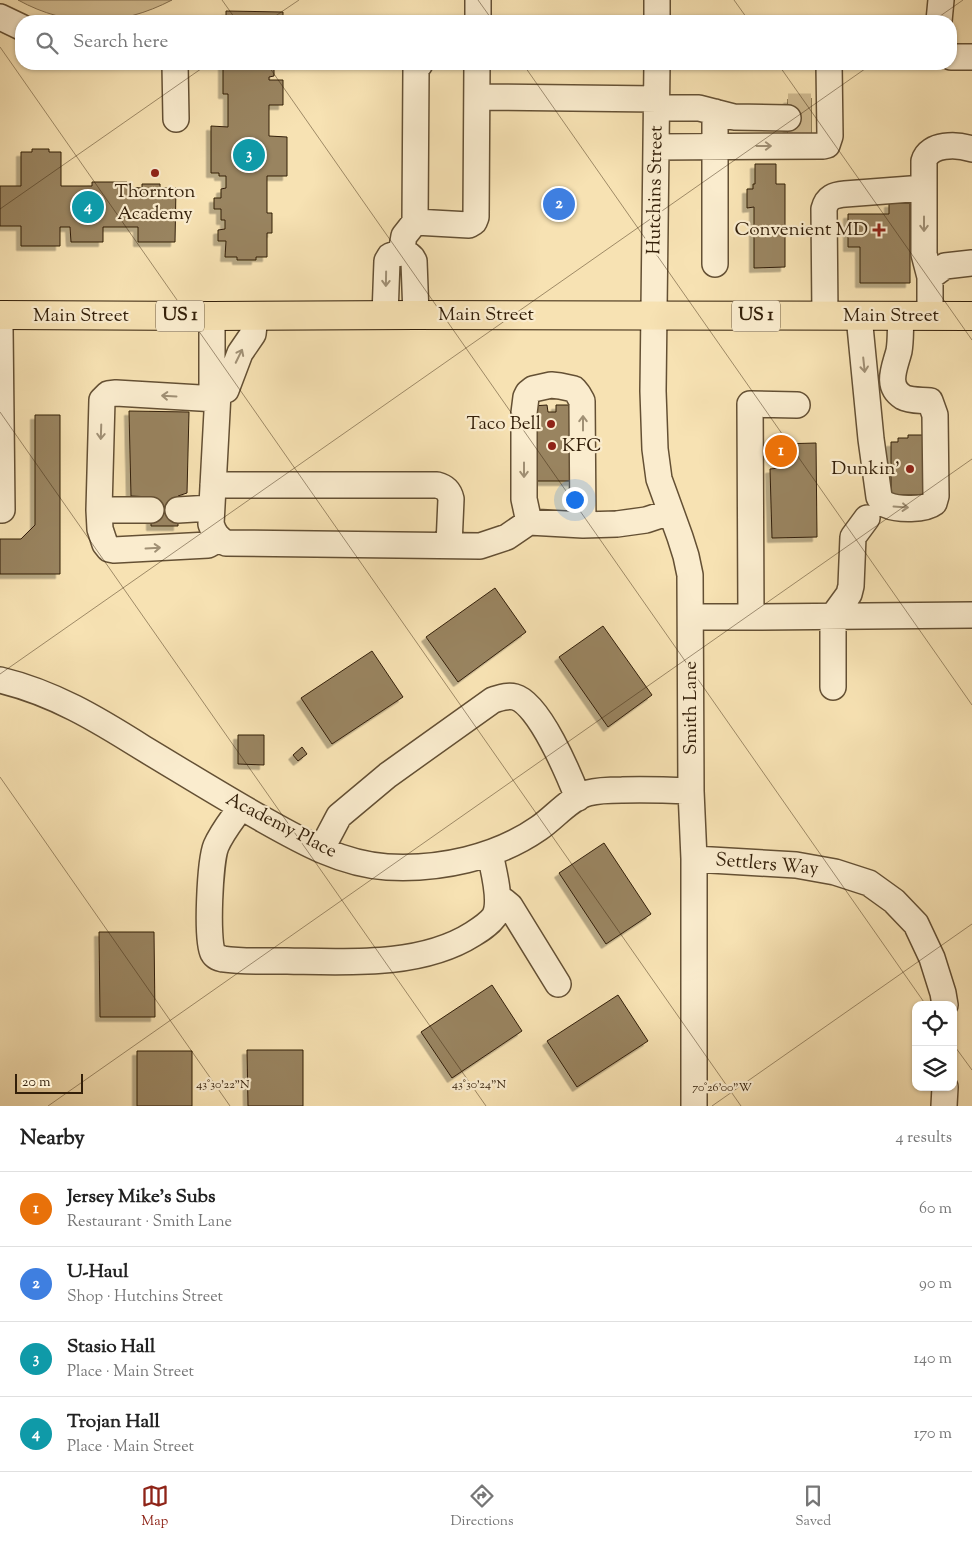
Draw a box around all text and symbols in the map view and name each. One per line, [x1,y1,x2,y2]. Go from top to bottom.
search box [15,15,957,70]
icon: search [33,29,61,57]
text: Search here [73,29,168,56]
street label: Hutchins Street [641,125,671,255]
pin: 3 [233,136,265,174]
one-way arrow [756,141,772,151]
marker: Thornton Academy [149,167,161,179]
place label: Thornton Academy [115,179,196,228]
pin: 2 [543,185,575,223]
pin: 4 [72,188,104,226]
one-way arrow [919,216,929,232]
place label: Convenient MD [734,217,868,244]
marker: Convenient MD [872,223,886,237]
one-way arrow [381,270,391,287]
road number: US 1 [156,300,204,332]
road number: US 1 [732,300,780,332]
street label: Main Street [438,302,534,329]
street label: Main Street [33,303,129,330]
street label: Main Street [843,303,939,330]
one-way arrow [235,349,244,364]
one-way arrow [859,357,869,373]
one-way arrow [161,391,177,400]
place label: Taco Bell [466,411,541,438]
one-way arrow [578,416,588,432]
marker: Taco Bell [545,418,557,430]
one-way arrow [96,424,106,440]
pin: 1 [765,432,797,470]
place label: KFC [562,433,602,460]
marker: KFC [546,440,558,452]
place label: Dunkin' [831,456,900,483]
one-way arrow [519,461,529,477]
marker: Dunkin' [904,463,916,475]
your location [562,487,588,513]
one-way arrow [892,503,908,512]
one-way arrow [144,543,160,552]
street label: Smith Lane [678,661,705,755]
street label: Academy Place [221,786,341,866]
street label: Settlers Way [714,847,820,883]
map controls [912,1001,957,1091]
button: locate [912,1001,957,1046]
button: layers [912,1046,957,1091]
scale bar [15,1071,82,1094]
text: 20 m [22,1073,51,1093]
text: 43°30'22"N [196,1076,250,1094]
text: 43°30'24"N [452,1076,506,1094]
text: 70°26'00"W [692,1079,753,1097]
text: Nearby [20,1124,85,1154]
text: 4 results [896,1127,952,1150]
text: Jersey Mike's Subs [67,1184,215,1211]
text: 1 [33,1198,39,1221]
text: 60 m [919,1198,952,1221]
text: Restaurant · Smith Lane [67,1211,232,1234]
text: U-Haul [67,1259,128,1286]
text: 2 [32,1273,40,1296]
text: 90 m [919,1273,952,1296]
text: Shop · Hutchins Street [67,1286,223,1309]
text: Stasio Hall [67,1334,155,1361]
text: 3 [33,1348,39,1371]
text: 140 m [914,1348,952,1371]
text: Place · Main Street [67,1361,194,1384]
text: Trojan Hall [67,1409,160,1436]
text: 4 [32,1423,40,1446]
text: 170 m [914,1423,952,1446]
text: Place · Main Street [67,1436,194,1459]
tab: Map [141,1482,169,1532]
tab: Directions [450,1482,514,1532]
tab: Saved [795,1482,831,1532]

